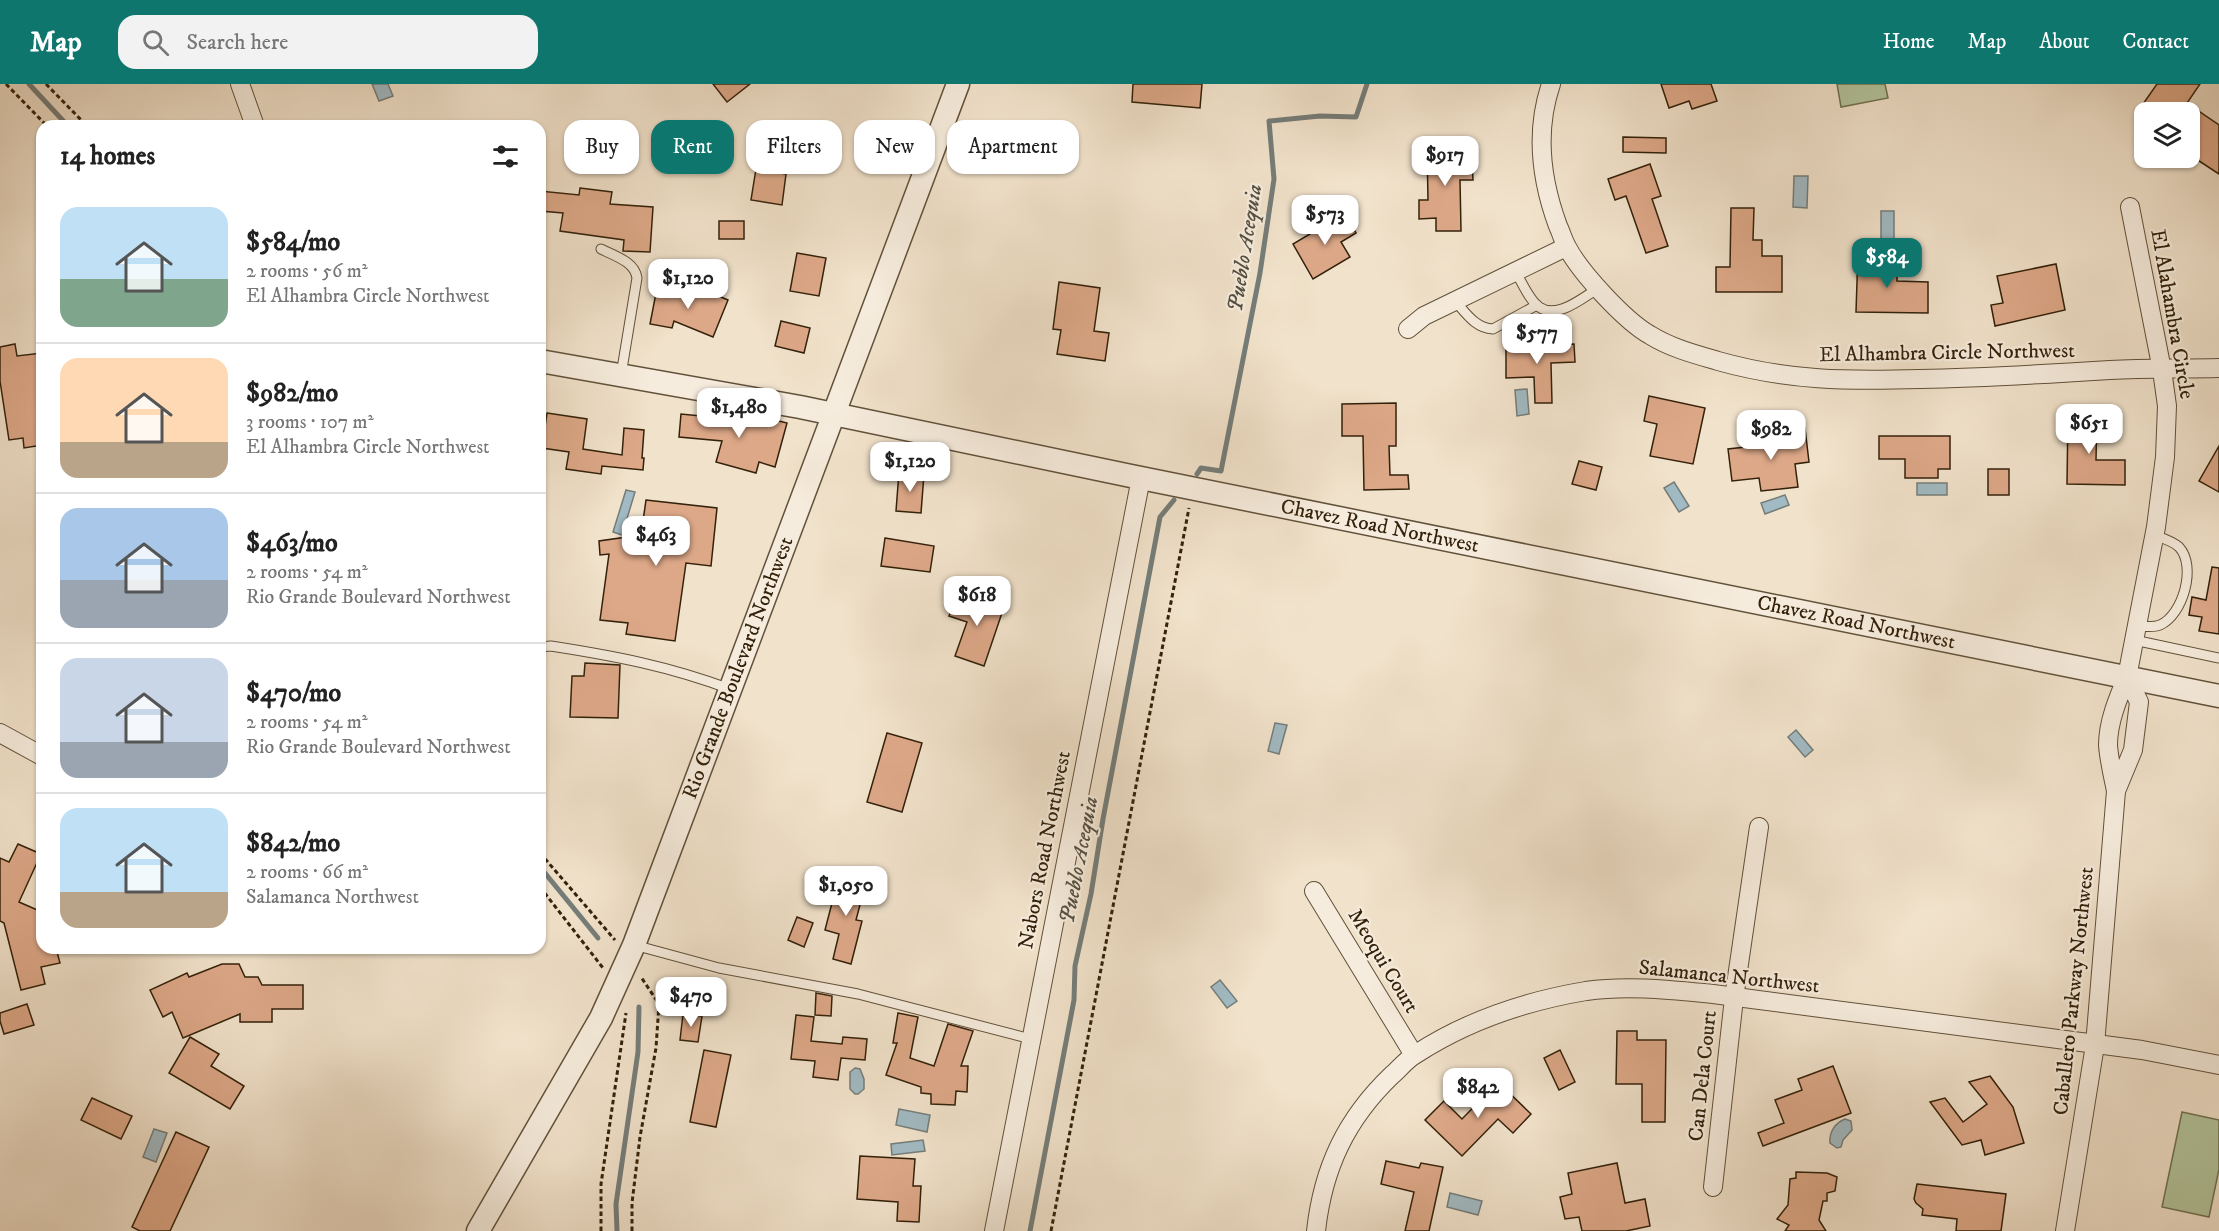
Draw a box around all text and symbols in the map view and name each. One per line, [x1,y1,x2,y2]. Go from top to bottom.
search box [118,15,538,69]
text: Map [30,25,82,60]
icon: search [139,26,172,59]
text: Search here [187,29,288,56]
text: Home [1883,29,1935,55]
text: Map [1968,29,2006,55]
text: About [2039,29,2090,55]
text: Contact [2123,29,2189,55]
map controls [2134,102,2200,168]
button: layers [2134,102,2200,168]
chip: Buy [564,120,639,174]
chip: Rent [651,120,734,174]
chip: Filters [746,120,842,174]
chip: New [854,120,935,174]
chip: Apartment [947,120,1079,174]
pin: $917 [1409,136,1481,187]
text: 14 homes [60,140,155,173]
icon: filters [489,140,522,173]
text: $917 [1426,143,1464,168]
water label: Pueblo Acequia [1222,182,1269,314]
pin: $573 [1289,195,1361,246]
text: $573 [1306,202,1344,227]
text: $584/mo [246,226,340,259]
street label: El Alahambra Circle [2144,227,2200,401]
icon: home [108,231,180,303]
pin: $584 [1851,238,1923,289]
text: $584 [1866,245,1908,270]
text: 2 rooms · 56 m² [246,259,368,284]
pin: $1,120 [639,259,737,310]
text: $1,120 [662,266,714,291]
text: El Alhambra Circle Northwest [246,284,490,309]
pin: $577 [1501,314,1573,365]
text: $577 [1516,321,1558,346]
street label: El Alhambra Circle Northwest [1819,338,2075,368]
text: $982/mo [246,377,338,410]
icon: home [108,382,180,454]
pin: $1,480 [690,388,788,439]
text: $1,480 [711,395,767,420]
pin: $651 [2053,404,2125,455]
text: 3 rooms · 107 m² [246,410,374,435]
pin: $982 [1735,410,1807,461]
text: $651 [2070,411,2108,436]
text: $982 [1751,417,1791,442]
text: El Alhambra Circle Northwest [246,435,490,460]
pin: $1,120 [861,442,959,493]
text: $1,120 [884,449,936,474]
street label: Chavez Road Northwest [1278,494,1481,559]
pin: $463 [620,516,692,567]
text: $463 [636,523,676,548]
text: $463/mo [246,527,338,560]
icon: home [108,532,180,604]
street label: Rio Grande Boulevard Northwest [677,533,799,803]
text: 2 rooms · 54 m² [246,560,368,585]
pin: $618 [941,576,1013,627]
text: $618 [958,583,996,608]
text: Rio Grande Boulevard Northwest [246,585,511,610]
street label: Chavez Road Northwest [1755,590,1958,655]
text: $470/mo [246,677,341,710]
icon: home [108,682,180,754]
text: 2 rooms · 54 m² [246,710,368,735]
text: Rio Grande Boulevard Northwest [246,735,511,760]
street label: Nabors Road Northwest [1013,749,1077,951]
water label: Pueblo Acequia [1053,794,1106,926]
text: $842/mo [246,827,340,860]
icon: home [108,832,180,904]
text: 2 rooms · 66 m² [246,860,368,885]
street label: Caballero Parkway Northwest [2048,865,2100,1116]
pin: $1,050 [797,866,895,917]
text: $1,050 [818,873,874,898]
text: Salamanca Northwest [246,885,419,910]
street label: Meoqui Court [1342,904,1424,1018]
street label: Salamanca Northwest [1637,955,1821,999]
pin: $470 [655,977,727,1028]
text: $470 [669,984,713,1009]
street label: Can Dela Court [1683,1009,1723,1143]
pin: $842 [1442,1068,1514,1119]
text: $842 [1457,1075,1499,1100]

